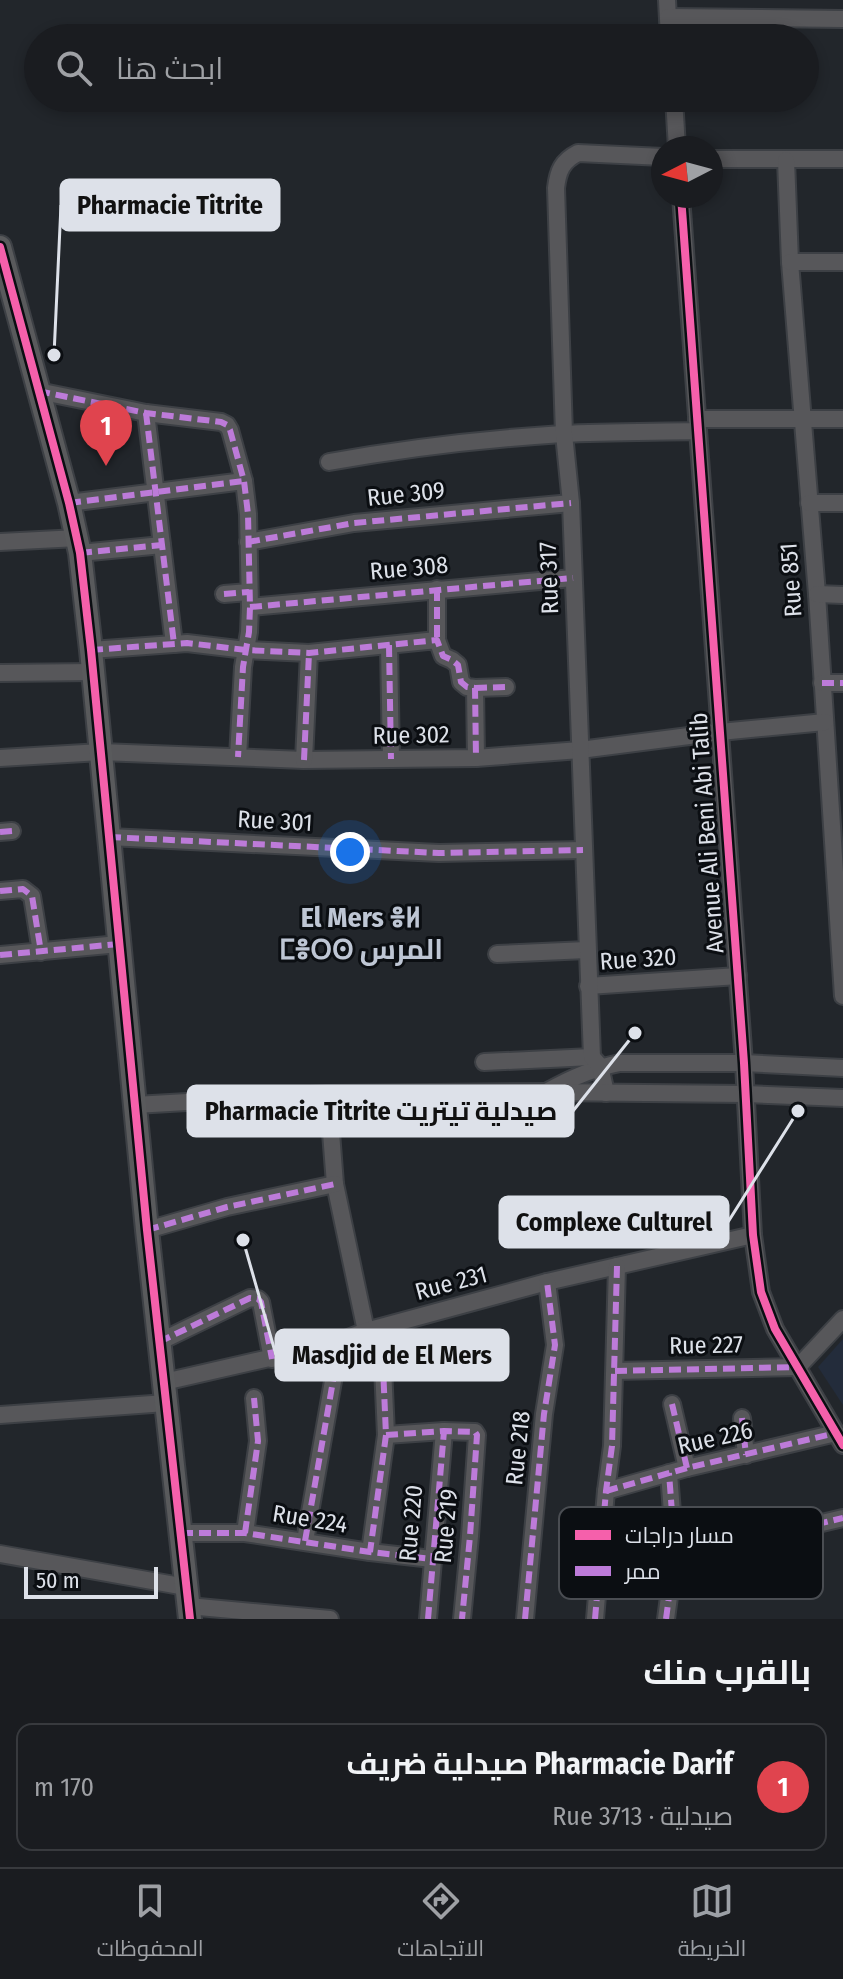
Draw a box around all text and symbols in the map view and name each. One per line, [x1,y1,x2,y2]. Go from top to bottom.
search box [24,24,819,112]
icon: search [52,46,96,90]
text: ابحث هنا [116,51,223,87]
north arrow [651,136,723,208]
callout: Pharmacie Titrite [61,180,279,230]
text: Pharmacie Titrite [77,190,263,221]
pin: 1 [80,400,132,466]
street label: Rue 309 [366,476,446,512]
street label: Rue 317 [534,541,564,615]
street label: Rue 851 [774,542,808,618]
street label: Rue 308 [369,551,449,585]
street label: Avenue Ali Beni Abi Talib [685,712,729,954]
street label: Rue 302 [372,720,450,750]
street label: Rue 301 [237,805,313,837]
your location [330,832,370,872]
district label: El Mers ⴻⵍ ⵎⴻⵔⵙ المرس [279,901,443,966]
street label: Rue 320 [599,942,677,976]
callout: Pharmacie Titrite صيدلية تيتريت [188,1086,573,1136]
text: Pharmacie Titrite صيدلية تيتريت [205,1096,557,1127]
callout: Complexe Culturel [500,1197,728,1247]
text: Complexe Culturel [516,1207,713,1238]
street label: Rue 231 [412,1260,490,1306]
callout: Masdjid de El Mers [276,1330,508,1380]
street label: Rue 227 [669,1330,743,1360]
text: Masdjid de El Mers [292,1340,492,1371]
street label: Rue 218 [500,1409,536,1487]
street label: Rue 226 [675,1416,755,1460]
street label: Rue 220 [394,1484,428,1562]
street label: Rue 219 [429,1488,463,1564]
street label: Rue 224 [271,1499,349,1539]
legend [559,1507,823,1599]
text: مسار دراجات [625,1522,734,1549]
text: ممر [623,1558,661,1585]
scale bar [24,1563,158,1599]
text: 50 m [36,1567,80,1594]
text: بالقرب منك [644,1652,811,1693]
text: Pharmacie Darif صيدلية ضريف [346,1746,733,1782]
text: 170 m [34,1772,94,1803]
text: 1 [778,1772,789,1803]
text: صيدلية · Rue 3713 [552,1801,733,1832]
tab: المحفوظات [97,1879,204,1969]
tab: الاتجاهات [397,1879,484,1969]
tab: الخريطة [678,1879,746,1969]

